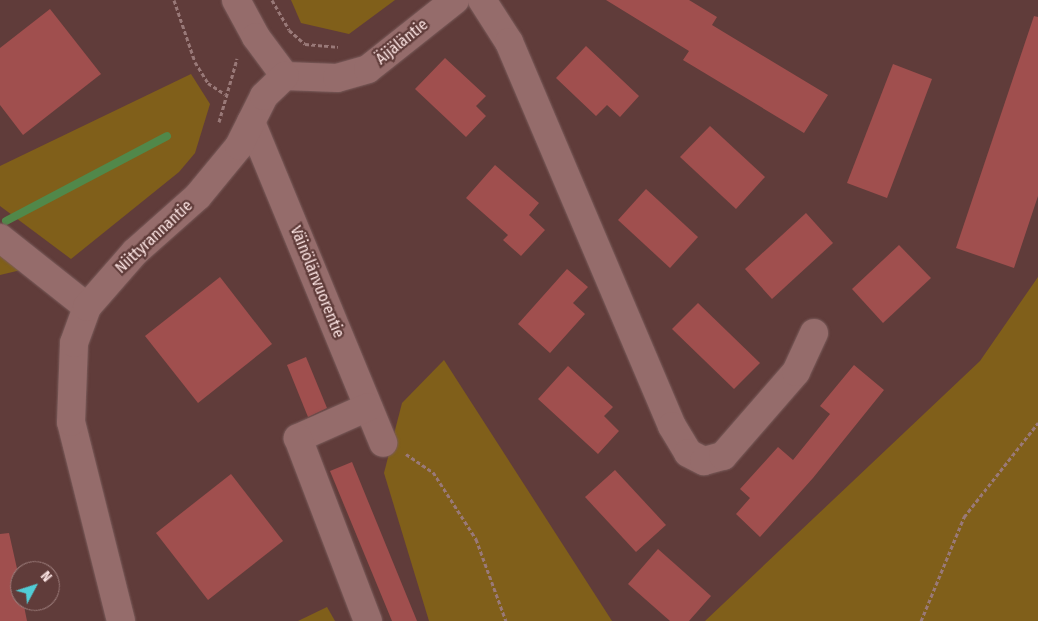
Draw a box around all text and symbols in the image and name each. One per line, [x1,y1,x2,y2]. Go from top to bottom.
street label: Äijäläntie [372,15,432,69]
street label: Niittyrannantie [111,196,197,278]
street label: Väinölänvuorentie [286,223,348,341]
north arrow [10,561,60,611]
text: N [37,568,55,585]

